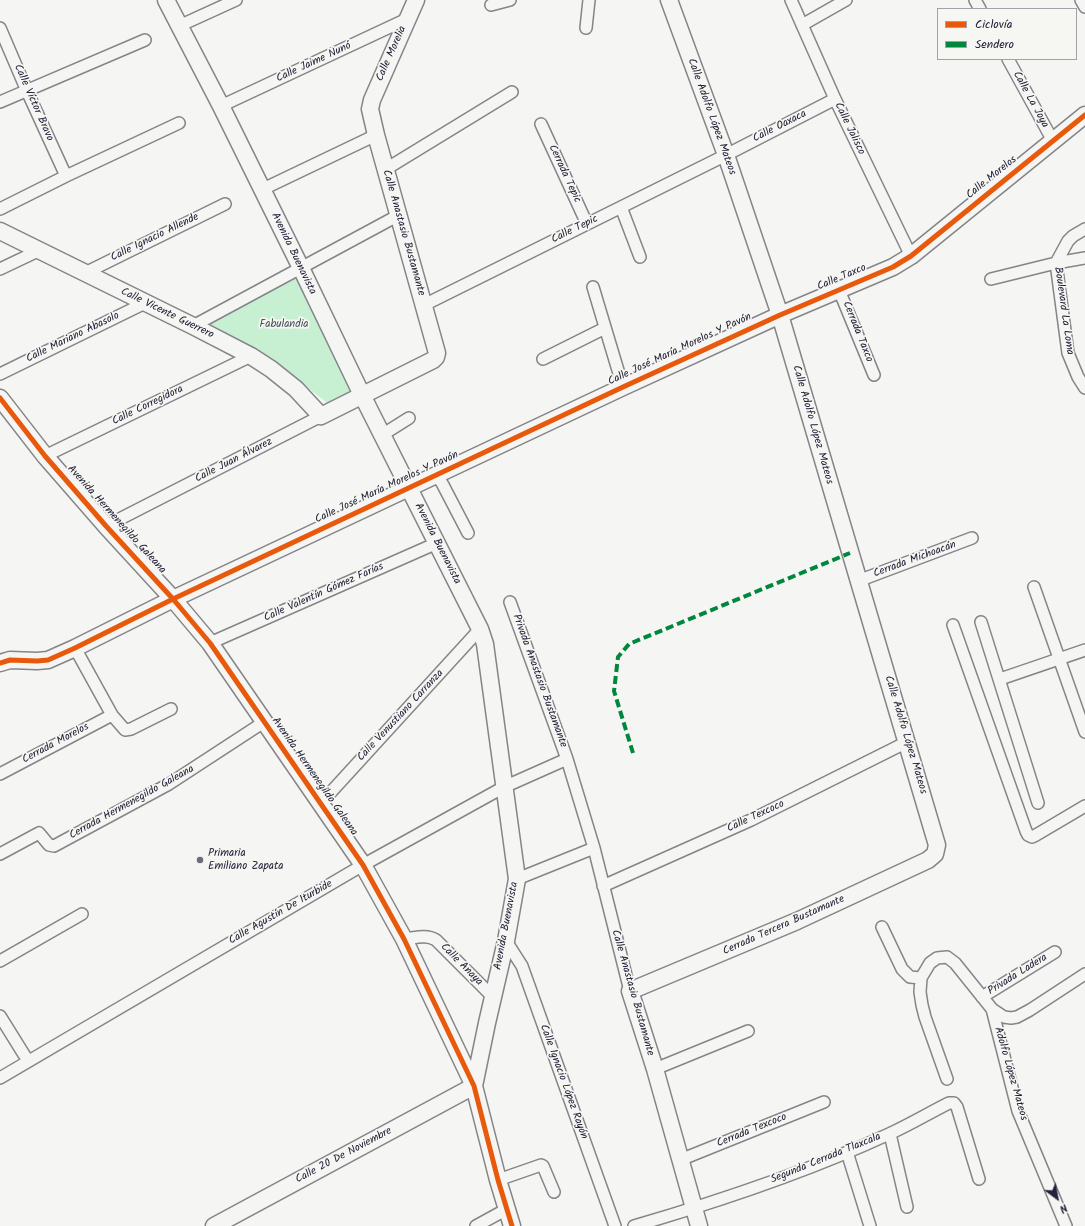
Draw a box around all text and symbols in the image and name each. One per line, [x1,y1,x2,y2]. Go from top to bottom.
legend [937,8,1077,60]
text: Ciclovía [975,15,1012,34]
street label: Calle Morelia [374,24,410,84]
text: Sendero [975,35,1014,54]
street label: Calle Jaime Nunó [274,40,354,86]
street label: Calle Adolfo López Mateos [684,57,738,177]
street label: Calle Víctor Bravo [10,63,56,143]
street label: Calle La Joya [1009,69,1051,131]
street label: Calle Jalisco [831,101,867,157]
street label: Calle Oaxaca [751,108,809,146]
street label: Cerrada Tepic [545,143,583,205]
street label: Calle Morelos [964,154,1020,202]
street label: Calle Anastasio Bustamante [379,169,427,297]
street label: Calle Ignacio Allende [109,211,201,265]
street label: Avenida Buenavista [267,211,319,297]
street label: Calle Tepic [550,213,600,247]
street label: Calle Taxco [815,262,869,294]
street label: Boulevard La Loma [1050,266,1076,356]
street label: Calle Vicente Guerrero [118,286,216,342]
street label: Cerrada Taxco [839,300,875,364]
street label: Calle Mariano Abasolo [24,310,122,366]
street label: Calle José María Morelos Y Pavón [606,311,754,389]
park label: Fabulandia [260,318,308,332]
street label: Calle Adolfo López Mateos [789,364,835,486]
street label: Calle Corregidora [110,383,186,429]
street label: Calle Juan Álvarez [193,436,275,486]
street label: Calle José María Morelos Y Pavón [313,449,461,527]
street label: Avenida Hermenegildo Galeana [64,463,168,577]
street label: Avenida Buenavista [411,501,463,587]
street label: Cerrada Michoacán [872,539,958,581]
street label: Calle Valentín Gómez Farías [262,561,386,625]
street label: Privada Anastasio Bustamante [509,613,569,749]
street label: Calle Venustiano Carranza [355,667,447,765]
street label: Calle Adolfo López Mateos [881,674,929,796]
street label: Avenida Hermenegildo Galeana [268,715,360,839]
street label: Cerrada Morelos [20,721,92,767]
street label: Cerrada Hermenegildo Galeana [67,763,197,843]
street label: Calle Texcoco [725,798,787,836]
place label: Primaria Emiliano Zapata [208,847,283,873]
marker: Primaria Emiliano Zapata [195,855,205,865]
street label: Calle Agustín De Iturbide [227,878,335,948]
street label: Avenida Buenavista [492,881,522,971]
street label: Cerrada Tercera Bustamante [721,893,847,959]
street label: Calle Anastasio Bustamante [608,929,656,1057]
street label: Calle Anaya [437,941,485,989]
street label: Privada Ladera [986,952,1050,998]
street label: Calle Ignacio López Rayón [536,1023,590,1141]
street label: Adolfo López Mateos [990,1026,1030,1122]
street label: Cerrada Texcoco [715,1111,789,1151]
street label: Calle 20 De Noviembre [294,1125,394,1187]
street label: Segunda Cerrada Tlaxcala [769,1131,883,1187]
north arrow [1037,1178,1077,1218]
text: N [1056,1199,1071,1218]

